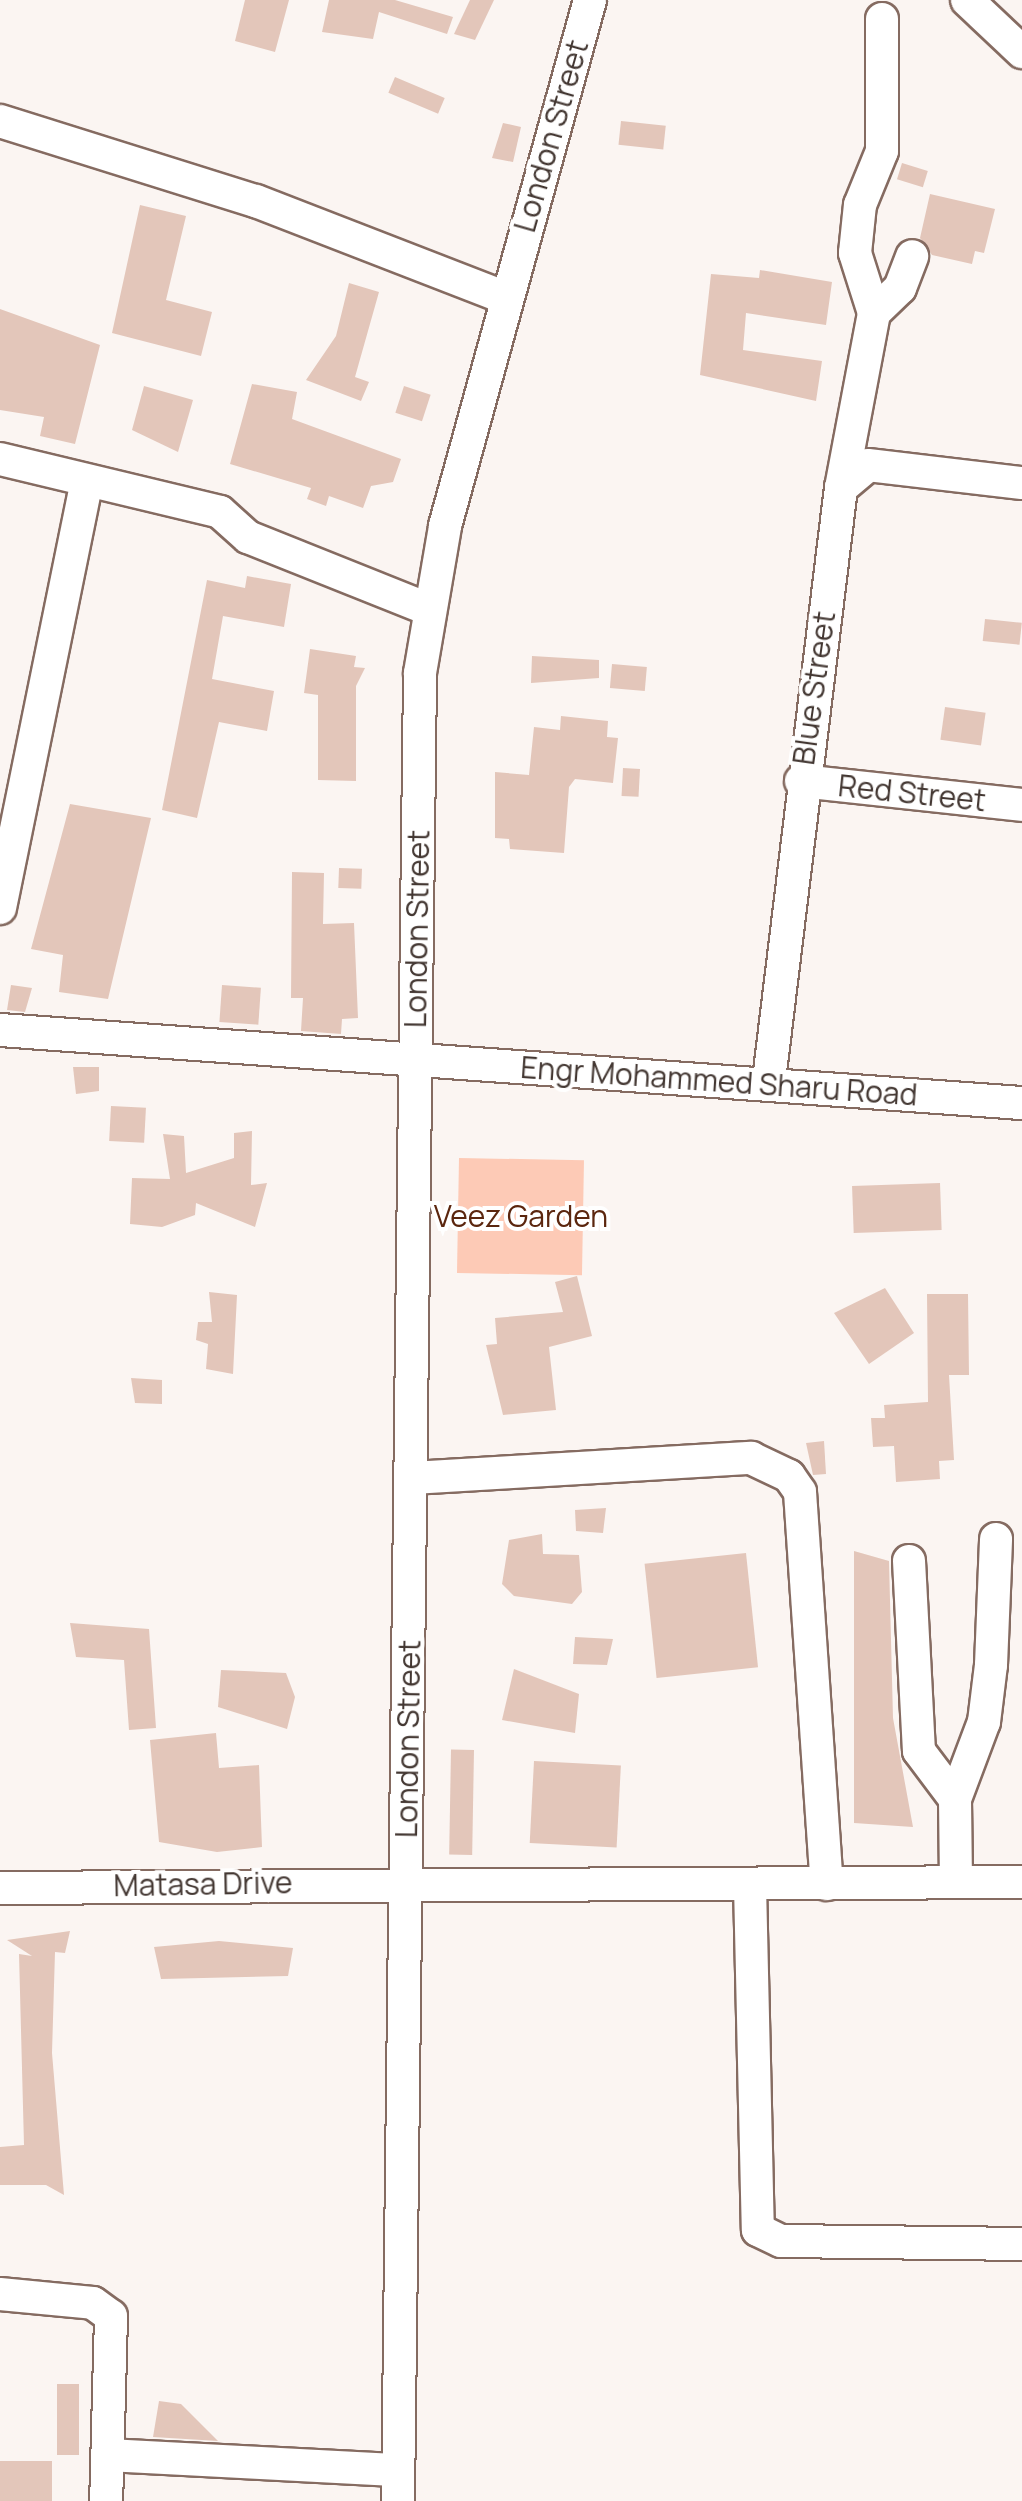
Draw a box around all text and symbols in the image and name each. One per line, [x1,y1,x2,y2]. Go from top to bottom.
street label: London Street [506,36,596,236]
street label: Blue Street [785,609,843,767]
street label: Red Street [836,767,988,819]
street label: London Street [397,830,437,1028]
street label: Engr Mohammed Sharu Road [519,1049,919,1113]
park label: Veez Garden [434,1198,608,1234]
street label: London Street [388,1640,428,1838]
street label: Matasa Drive [113,1864,293,1904]

